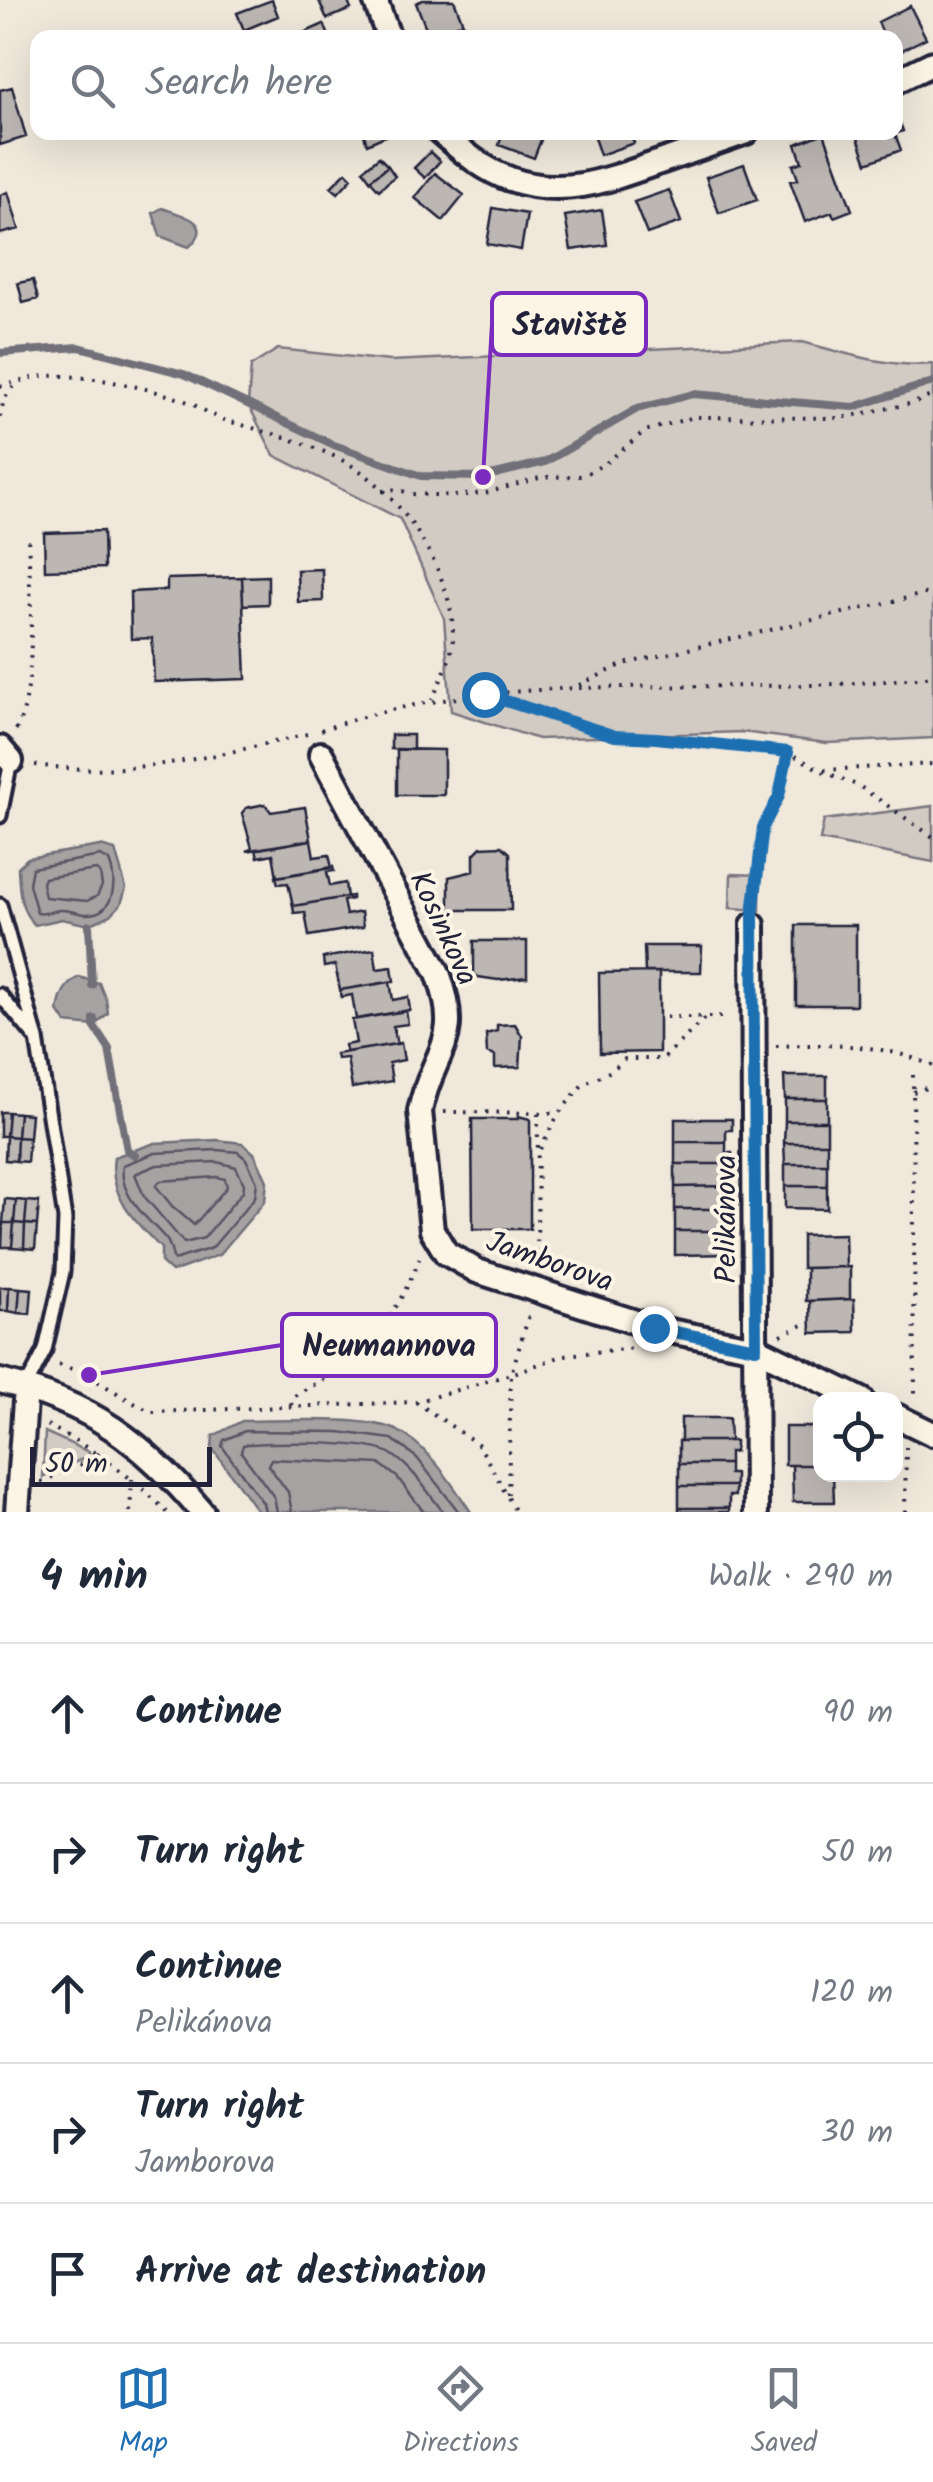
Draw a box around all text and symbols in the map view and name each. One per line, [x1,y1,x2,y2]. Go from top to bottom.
search box [30,30,903,140]
text: Search here [145,55,332,115]
icon: search [65,58,120,113]
callout: Staviště [492,293,646,355]
text: Staviště [512,301,627,352]
route start [462,672,508,718]
street label: Kosinkova [395,864,490,994]
street label: Pelikánova [703,1155,751,1283]
street label: Jamborova [479,1219,619,1307]
route end [632,1306,678,1352]
callout: Neumannova [282,1314,496,1376]
text: Neumannova [302,1322,476,1373]
map controls [813,1392,903,1482]
button: locate [813,1392,903,1482]
scale bar [30,1442,212,1486]
text: 50 m [45,1442,108,1487]
text: 4 min [40,1544,148,1611]
text: Walk · 290 m [708,1552,893,1603]
text: Continue [135,1683,282,1743]
icon: ahead [40,1686,95,1741]
text: 90 m [823,1688,893,1739]
text: Turn right [135,1823,304,1883]
icon: right [40,1826,95,1881]
text: 50 m [822,1828,893,1879]
text: Continue [135,1938,282,1998]
icon: ahead [40,1966,95,2021]
text: 120 m [810,1968,893,2019]
text: Pelikánova [135,1998,272,2049]
text: Turn right [135,2078,304,2138]
icon: right [40,2106,95,2161]
text: 30 m [820,2108,893,2159]
text: Jamborova [135,2138,275,2189]
text: Arrive at destination [135,2243,486,2303]
icon: arrive [40,2246,95,2301]
tab: Map [116,2361,171,2466]
tab: Directions [403,2361,519,2466]
tab: Saved [751,2361,817,2466]

